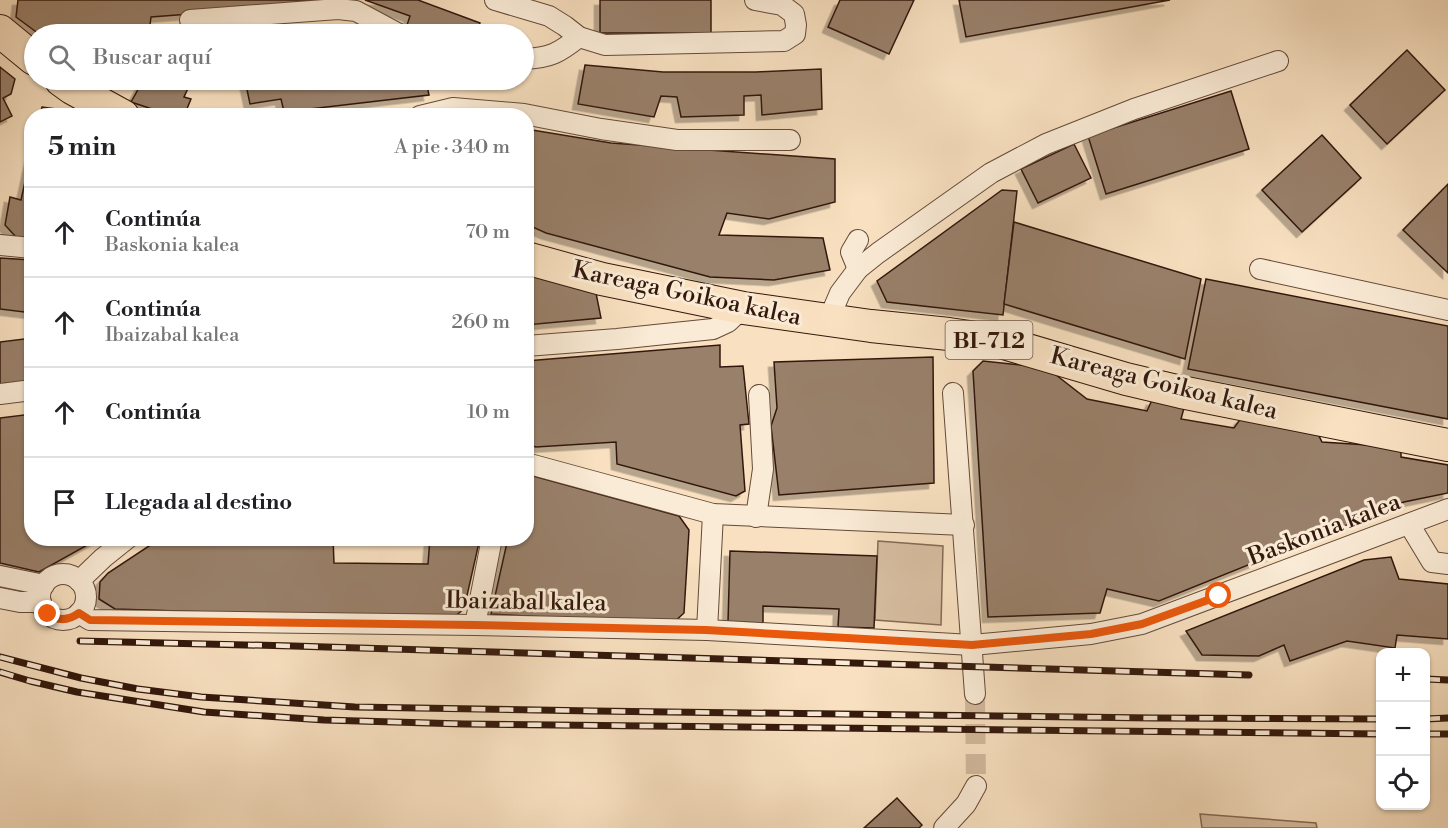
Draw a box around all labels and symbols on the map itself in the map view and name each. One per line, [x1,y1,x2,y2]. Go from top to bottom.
street label: Kareaga Goikoa kalea [570,255,805,333]
road number: BI-712 [946,321,1032,359]
street label: Kareaga Goikoa kalea [1047,341,1281,427]
street label: Baskonia kalea [1243,487,1406,573]
route start [1205,582,1231,608]
street label: Ibaizabal kalea [445,586,608,618]
route end [34,600,60,626]

